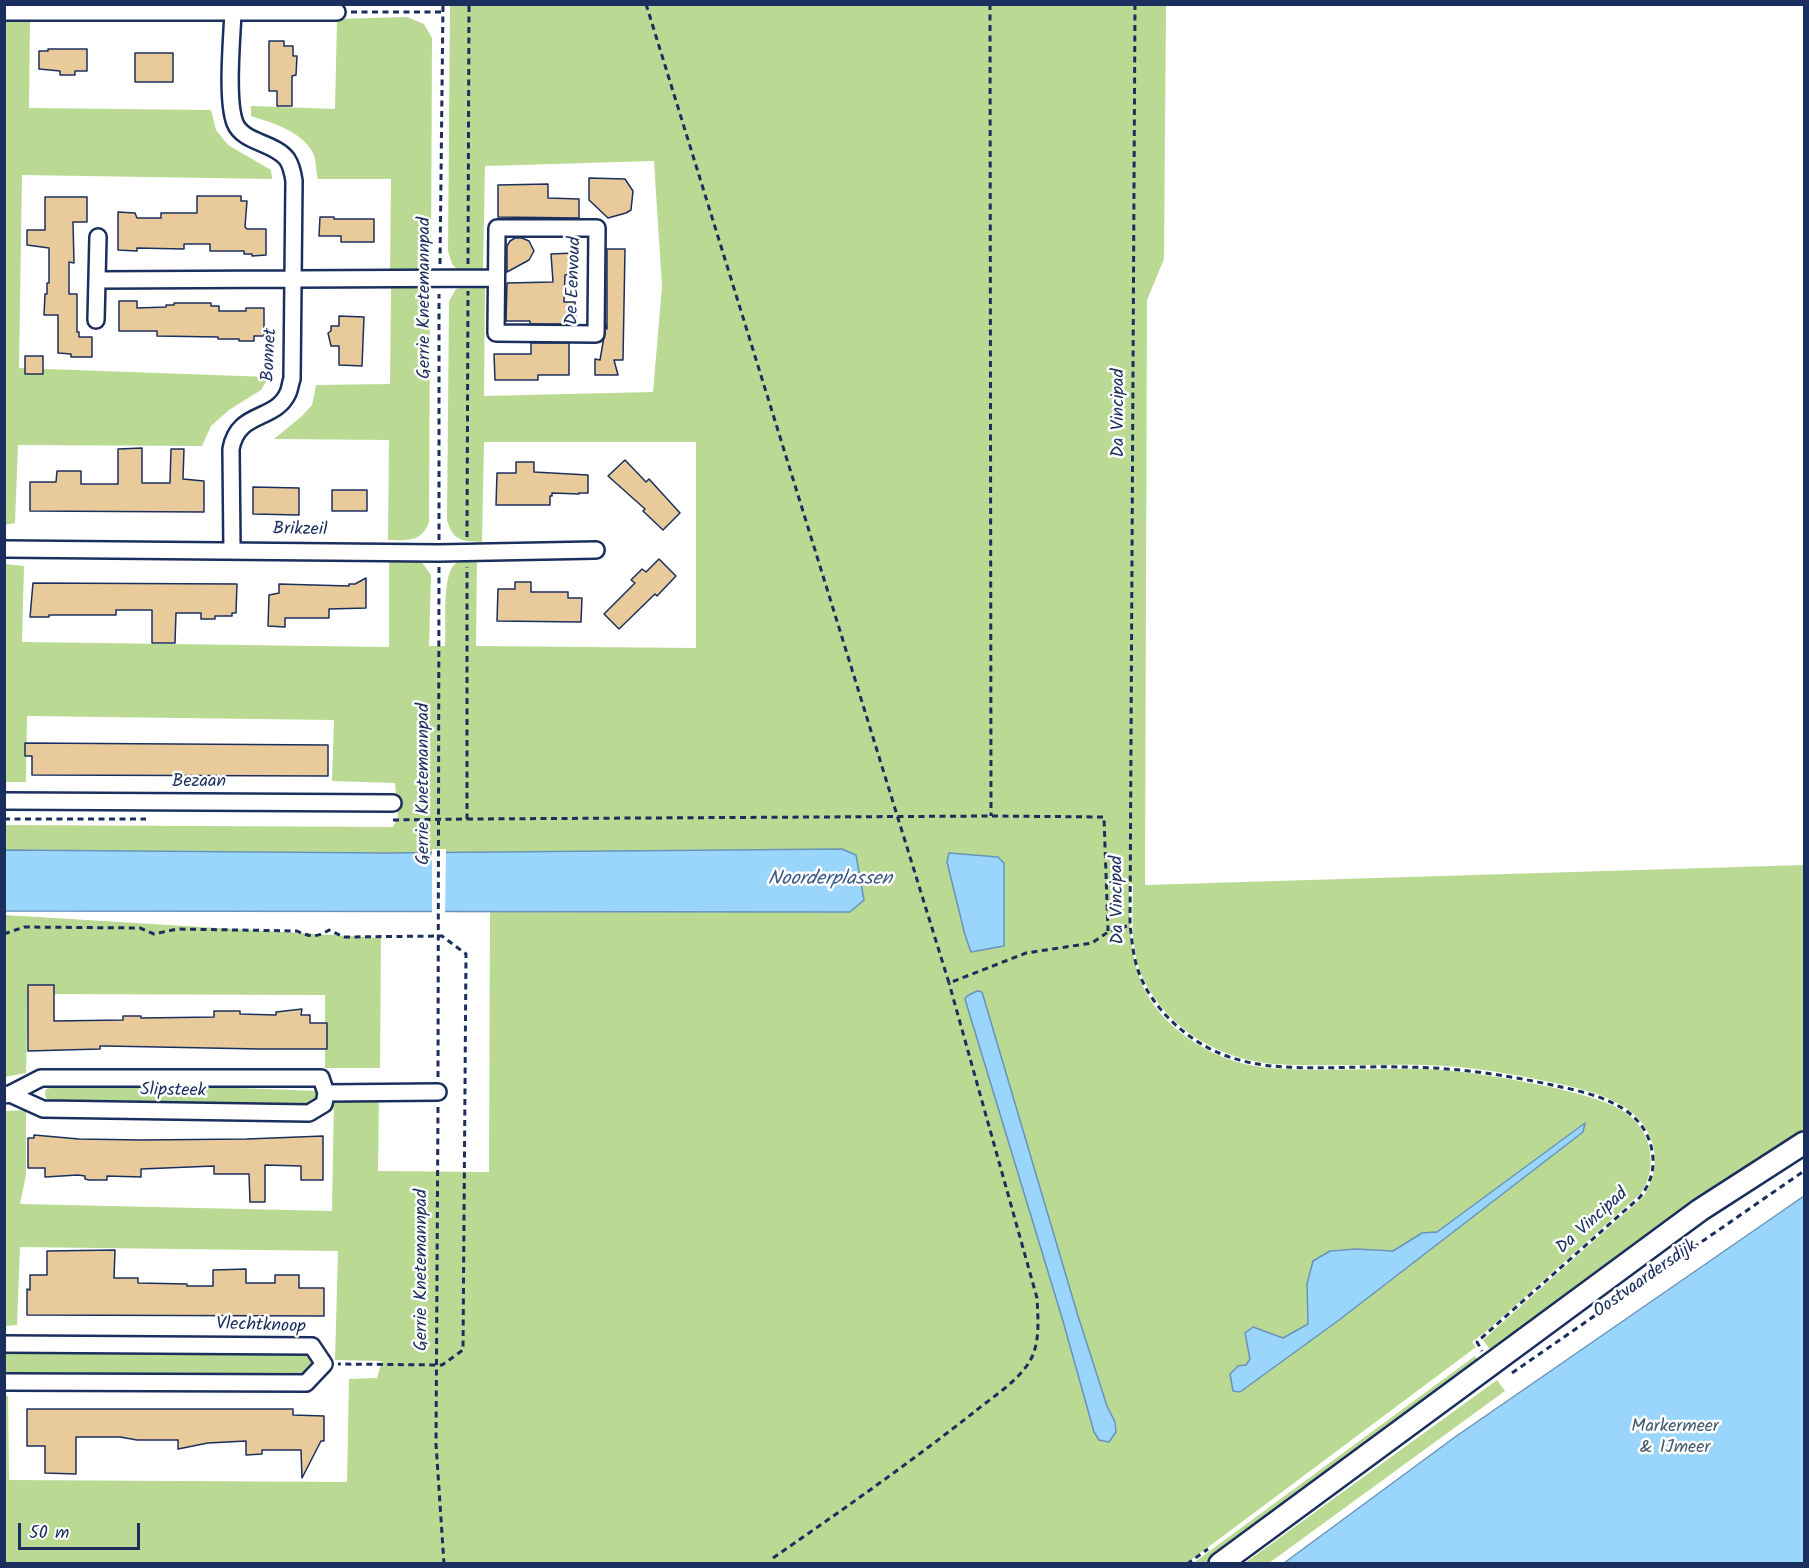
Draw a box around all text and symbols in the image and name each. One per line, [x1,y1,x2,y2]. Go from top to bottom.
street label: Gerrie Knetemannpad [415,217,437,379]
street label: De Eenvoud [563,236,587,326]
street label: Bonnet [259,328,283,382]
street label: Da Vincipad [1109,368,1131,458]
street label: Brikzeil [272,520,328,542]
street label: Gerrie Knetemannpad [414,703,436,865]
street label: Bezaan [172,772,226,794]
street label: Da Vincipad [1107,855,1131,945]
water label: Noorderplassen [768,869,892,893]
street label: Slipsteek [140,1081,206,1103]
street label: Da Vincipad [1553,1184,1633,1260]
street label: Gerrie Knetemannpad [412,1189,434,1351]
street label: Oostvaardersdijk [1590,1236,1702,1324]
street label: Vlechtknoop [216,1315,306,1339]
park label: Markermeer & IJmeer [1631,1417,1719,1460]
scale bar [21,1511,142,1549]
text: 50 m [29,1519,69,1548]

